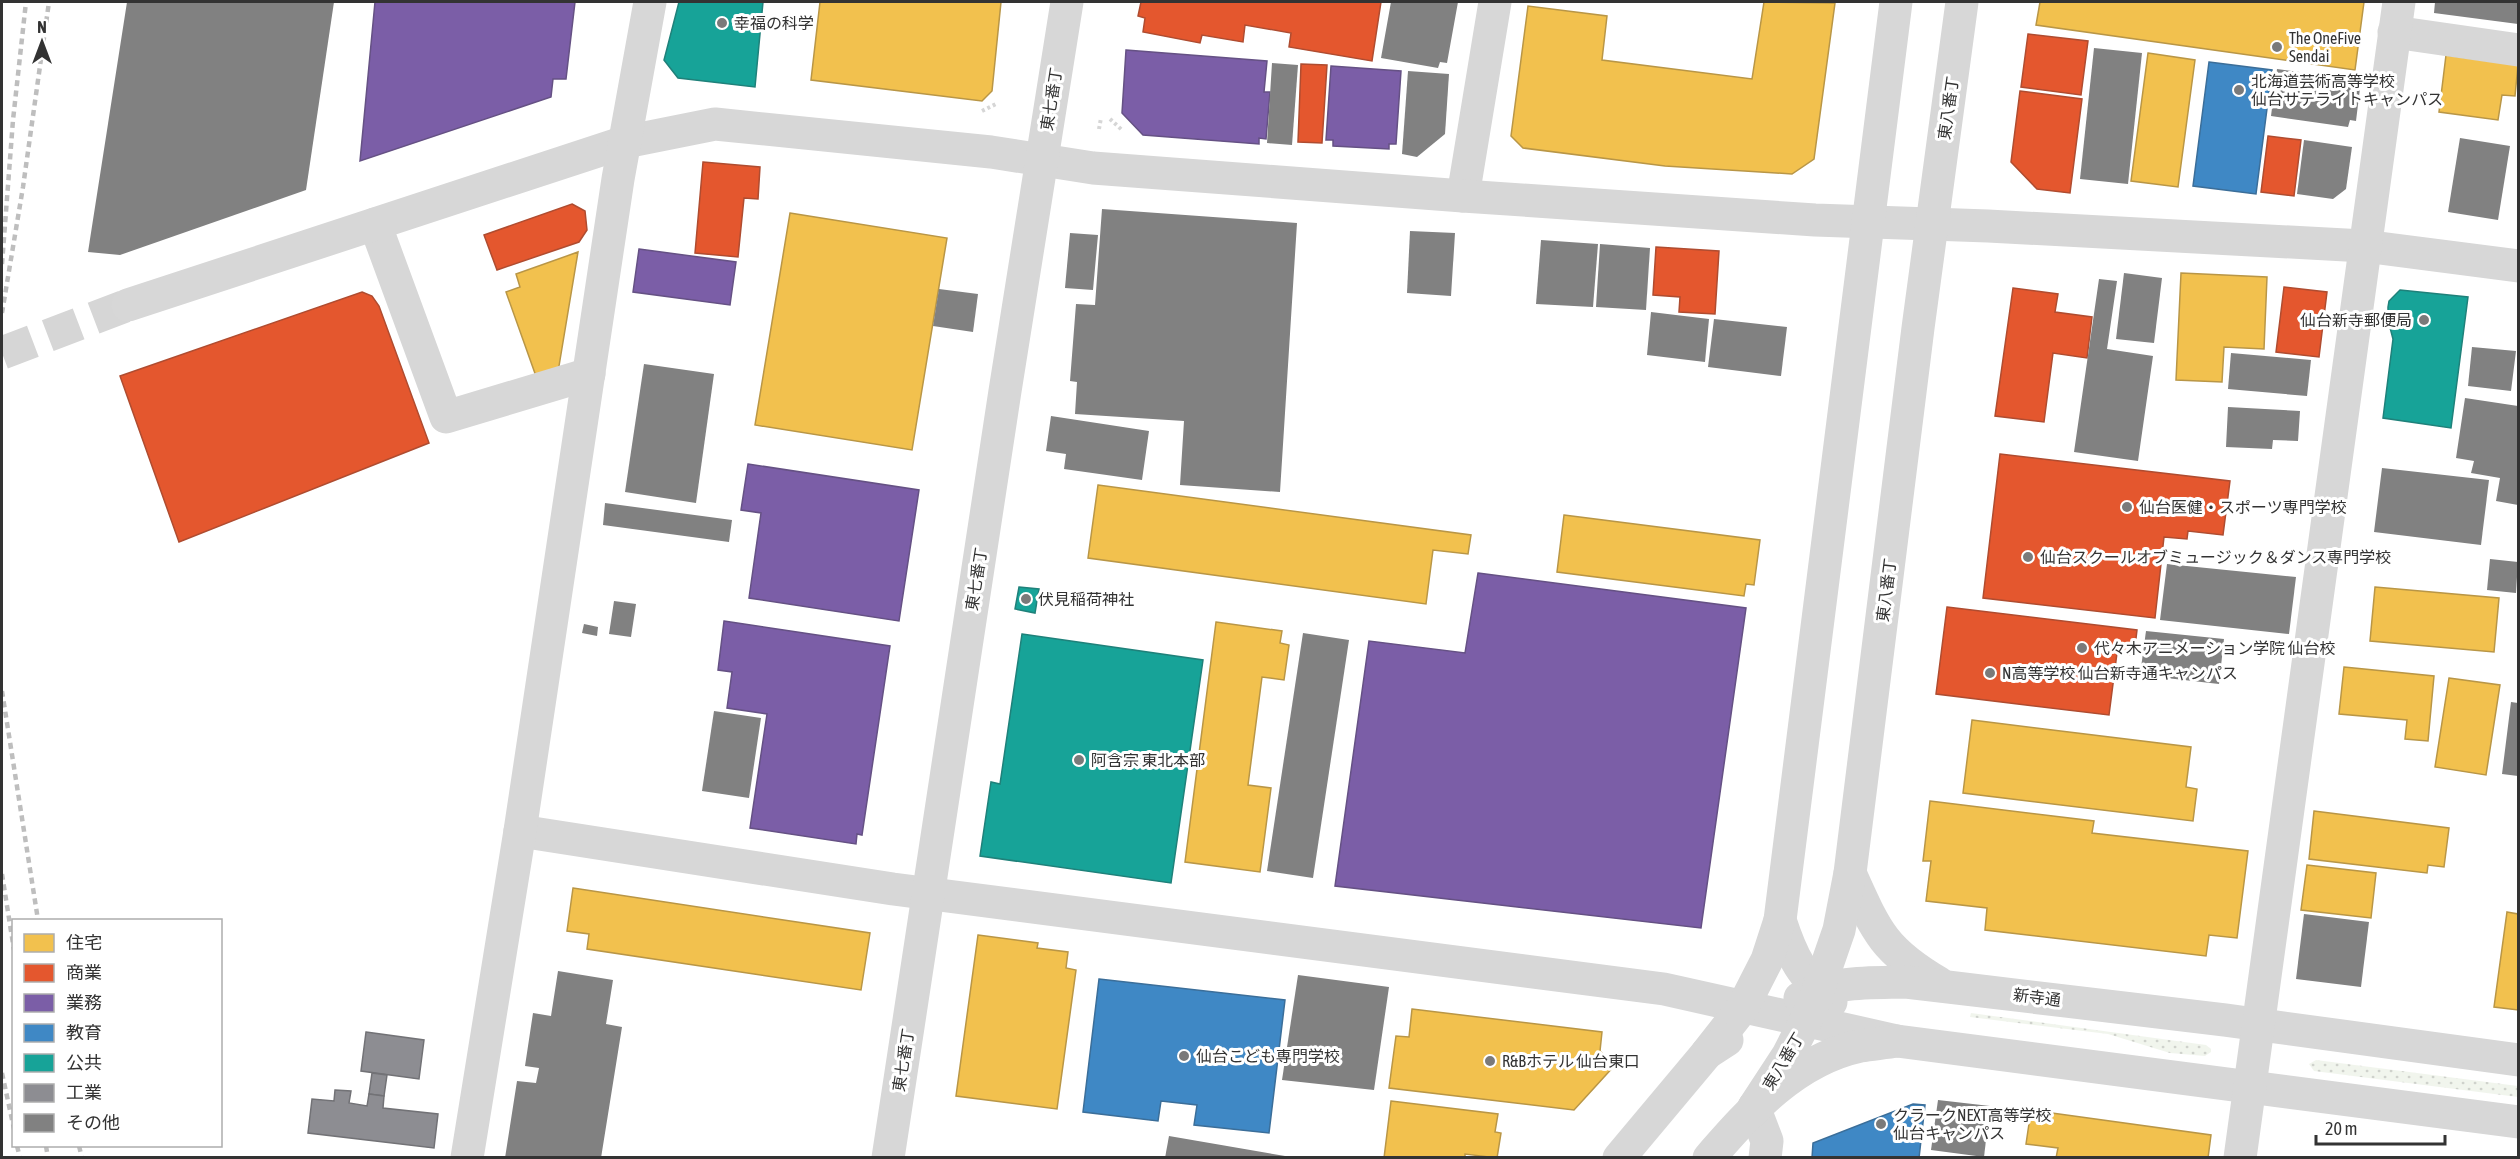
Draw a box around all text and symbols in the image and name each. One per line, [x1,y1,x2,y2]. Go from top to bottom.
north arrow [12,12,72,72]
place label: 幸福の科学 [734,14,814,32]
marker: 幸福の科学 [715,16,729,30]
text: N [37,18,47,36]
place label: The OneFive Sendai [2289,29,2361,65]
marker: The OneFive Sendai [2270,40,2284,54]
street label: 東七番丁 [1037,66,1065,132]
place label: 北海道芸術高等学校 仙台サテライトキャンパス [2251,72,2443,108]
street label: 東八番丁 [1935,75,1961,141]
marker: 北海道芸術高等学校 仙台サテライトキャンパス [2232,83,2246,97]
place label: 仙台新寺郵便局 [2300,311,2412,329]
marker: 仙台新寺郵便局 [2417,313,2431,327]
place label: 仙台医健・スポーツ専門学校 [2139,498,2347,516]
marker: 仙台医健・スポーツ専門学校 [2120,500,2134,514]
street label: 東七番丁 [962,546,990,612]
place label: 仙台スクールオブミュージック＆ダンス専門学校 [2040,548,2391,566]
marker: 仙台スクールオブミュージック＆ダンス専門学校 [2021,550,2035,564]
street label: 東八番丁 [1873,557,1899,623]
place label: 伏見稲荷神社 [1038,590,1134,608]
marker: 伏見稲荷神社 [1019,592,1033,606]
place label: 代々木アニメーション学院 仙台校 [2094,639,2336,657]
marker: 代々木アニメーション学院 仙台校 [2075,641,2089,655]
place label: N高等学校 仙台新寺通キャンパス [2002,664,2238,682]
marker: N高等学校 仙台新寺通キャンパス [1983,666,1997,680]
place label: 阿含宗 東北本部 [1091,751,1205,769]
marker: 阿含宗 東北本部 [1072,753,1086,767]
legend [12,919,222,1147]
text: 住宅 [66,932,102,953]
text: 商業 [66,962,102,983]
street label: 新寺通 [2012,985,2062,1009]
text: 業務 [66,992,102,1013]
text: 教育 [66,1022,102,1043]
street label: 東七番丁 [889,1027,917,1093]
street label: 東八番丁 [1759,1029,1807,1093]
place label: 仙台こども専門学校 [1196,1047,1340,1065]
marker: 仙台こども専門学校 [1177,1049,1191,1063]
text: 公共 [66,1052,102,1073]
place label: R&Bホテル 仙台東口 [1502,1052,1640,1070]
marker: R&Bホテル 仙台東口 [1483,1054,1497,1068]
text: 工業 [66,1082,102,1103]
place label: クラークNEXT高等学校 仙台キャンパス [1893,1106,2051,1142]
scale bar [2316,1108,2445,1146]
text: その他 [66,1112,120,1133]
marker: クラークNEXT高等学校 仙台キャンパス [1874,1117,1888,1131]
text: 20 m [2325,1118,2357,1139]

